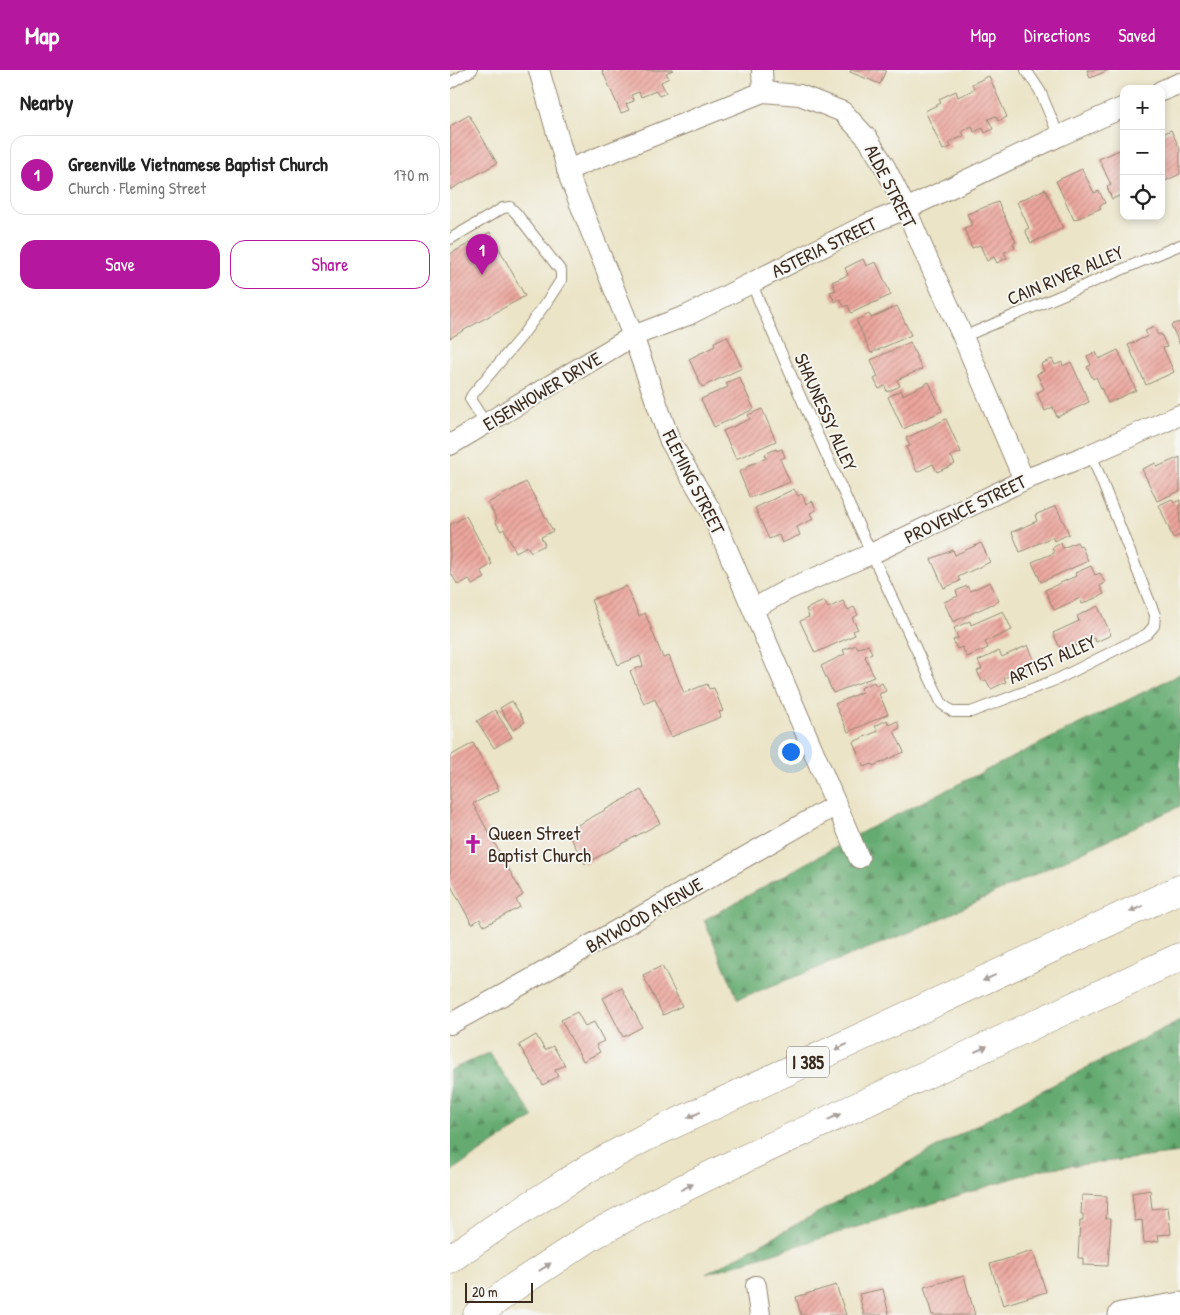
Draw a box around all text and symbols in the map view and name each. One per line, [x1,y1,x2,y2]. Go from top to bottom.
text: Map [25,19,59,51]
text: Map [971,23,996,48]
text: Directions [1024,23,1090,48]
text: Saved [1118,23,1155,48]
map controls [1120,85,1165,220]
button: + [1120,85,1165,130]
text: Nearby [20,88,73,117]
button: − [1120,130,1165,175]
street label: ALDE STREET [859,140,924,233]
text: Greenville Vietnamese Baptist Church [68,151,328,177]
text: 1 [34,164,40,186]
text: 170 m [394,164,429,186]
button: locate [1120,175,1165,220]
text: Church · Fleming Street [68,177,206,199]
street label: ASTERIA STREET [767,210,882,284]
pin: 1 [466,234,498,275]
street label: CAIN RIVER ALLEY [1003,239,1128,311]
button: Save [20,240,220,289]
button: Share [230,240,430,289]
street label: EISENHOWER DRIVE [478,345,607,437]
street label: SHAUNESSY ALLEY [788,349,864,476]
street label: FLEMING STREET [656,424,732,540]
street label: PROVENCE STREET [900,468,1031,550]
street label: ARTIST ALLEY [1004,628,1101,690]
your location [778,739,804,765]
place label: Queen Street Baptist Church [488,820,591,868]
church icon: Queen Street Baptist Church [462,833,484,855]
street label: BAYWOOD AVENUE [581,871,708,959]
one-way arrow [1129,905,1143,913]
one-way arrow [981,974,996,982]
one-way arrow [834,1043,848,1051]
one-way arrow [974,1045,988,1053]
road number: I 385 [787,1046,829,1078]
one-way arrow [687,1112,701,1120]
one-way arrow [827,1113,841,1121]
one-way arrow [679,1183,694,1191]
one-way arrow [539,1262,552,1271]
scale bar [465,1280,532,1303]
text: 20 m [472,1282,498,1301]

